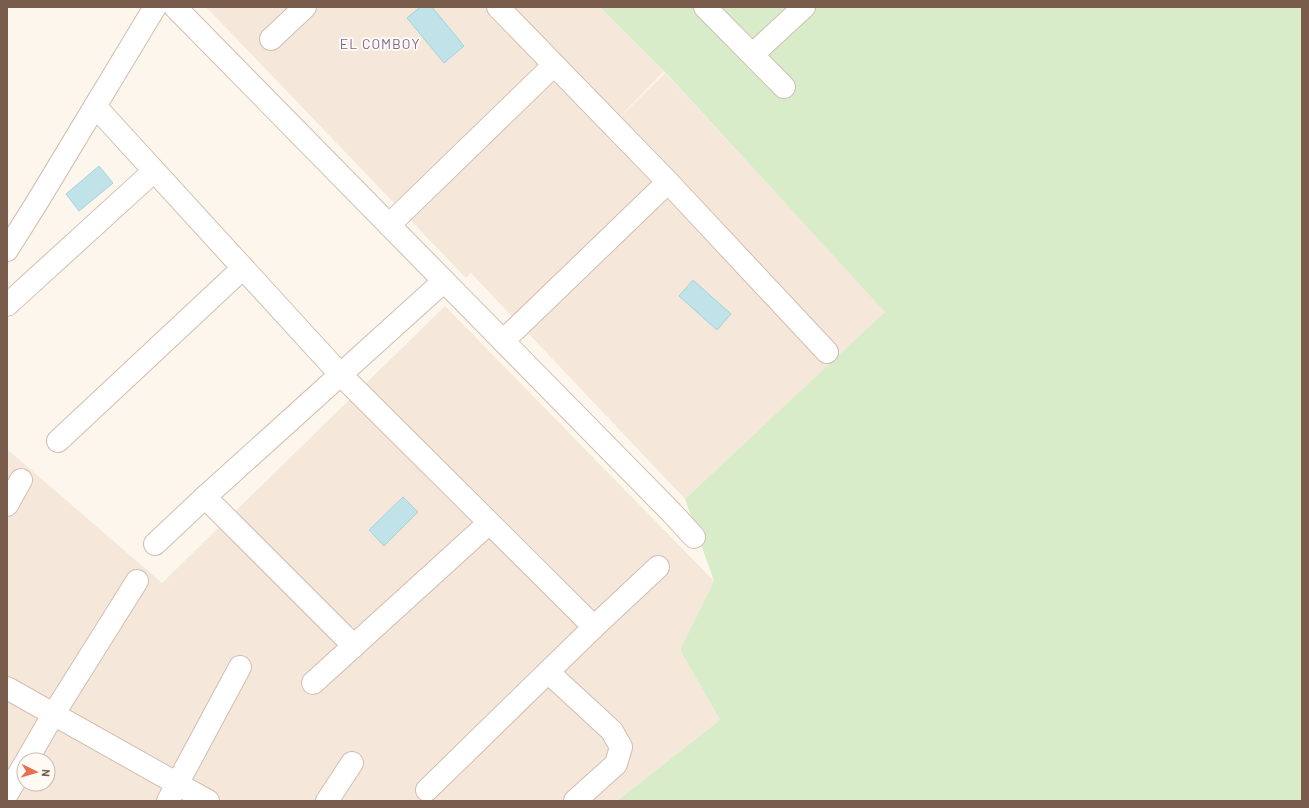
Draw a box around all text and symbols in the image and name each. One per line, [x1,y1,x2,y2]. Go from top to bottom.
district label: EL COMBOY [340,35,420,52]
north arrow [16,752,56,792]
text: N [40,769,53,777]

